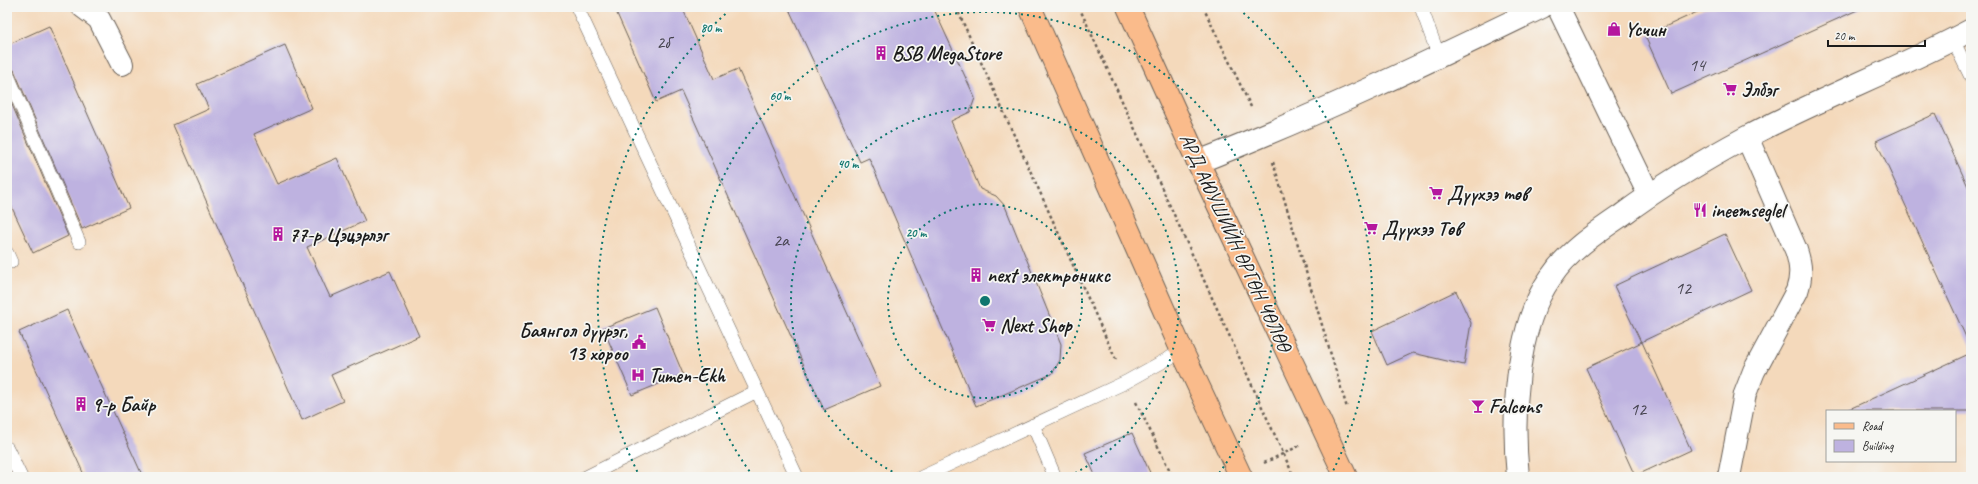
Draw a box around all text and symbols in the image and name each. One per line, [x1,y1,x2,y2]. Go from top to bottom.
place label: Үсчин [1625,17,1668,42]
text: 80 m [701,20,722,36]
shop icon: Үсчин [1606,21,1622,37]
scale bar [1828,22,1925,48]
text: 20 m [1834,28,1856,44]
house number: 2б [656,31,674,53]
place label: BSB MegaStore [892,41,1003,66]
building icon: BSB MegaStore [873,45,889,61]
house number: 14 [1689,54,1707,76]
place label: Элбэг [1741,77,1780,102]
supermarket icon: Элбэг [1722,81,1738,97]
text: 60 m [770,88,792,104]
street label: АРД АЮУШИЙН ӨРГӨН ЧӨЛӨӨ [1174,129,1298,357]
text: 40 m [838,156,859,172]
place label: Дүүхээ төв [1447,181,1533,206]
supermarket icon: Дүүхээ төв [1428,185,1444,201]
place label: ineemseglel [1711,198,1788,223]
restaurant icon: ineemseglel [1692,202,1708,218]
place label: Дүүхээ Төв [1382,216,1466,241]
supermarket icon: Дүүхээ Төв [1363,220,1379,236]
place label: 77-р Цэцэрлэг [289,222,391,247]
text: 20 m [906,225,927,241]
building icon: 77-р Цэцэрлэг [270,226,286,242]
house number: 2а [773,229,790,251]
place label: next электроникс [987,263,1112,288]
building icon: next электроникс [968,267,984,283]
house number: 12 [1675,277,1693,299]
centre of rings [978,294,992,308]
place label: Next Shop [1000,313,1073,338]
supermarket icon: Next Shop [981,317,997,333]
place label: Баянгол дүүрэг, 13 хороо [519,318,629,366]
public building icon: Баянгол дүүрэг, 13 хороо [631,334,647,350]
place label: Tumen-Ekh [649,363,726,388]
hospital icon: Tumen-Ekh [630,367,646,383]
place label: 9-р Байр [92,392,157,417]
place label: Falcons [1489,394,1543,419]
building icon: 9-р Байр [73,396,89,412]
bar icon: Falcons [1470,398,1486,414]
house number: 12 [1630,398,1648,420]
legend [1826,410,1956,462]
text: Road [1862,418,1884,434]
text: Building [1862,438,1894,454]

